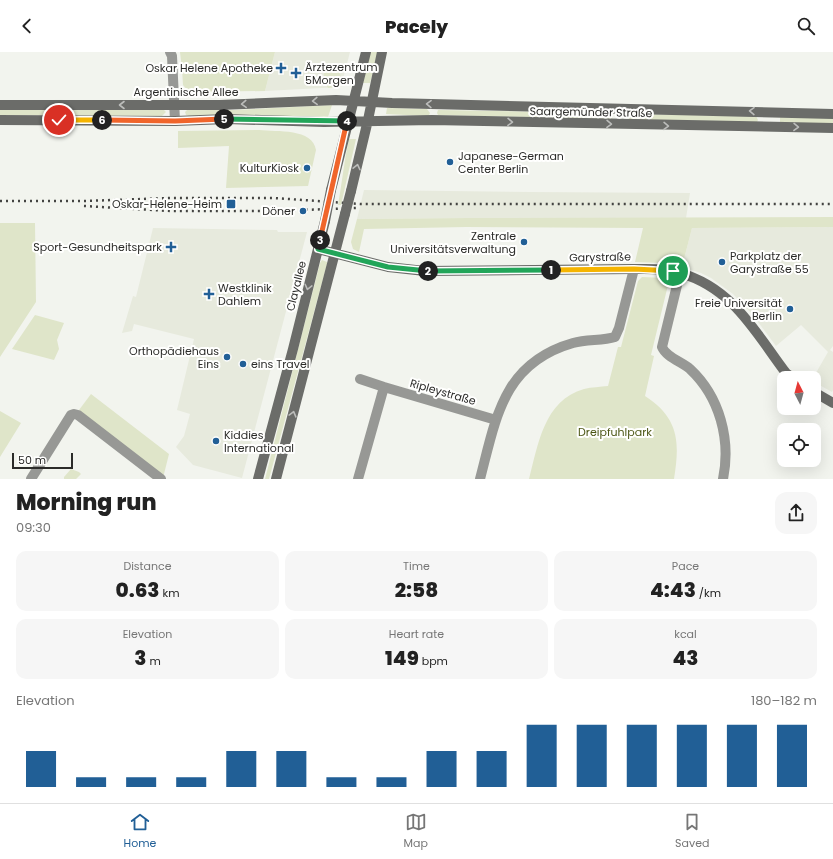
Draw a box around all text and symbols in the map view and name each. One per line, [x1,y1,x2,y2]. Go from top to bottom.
text: Pacely [385,14,448,39]
icon: back [16,15,38,37]
icon: search [795,15,817,37]
place label: Ärztezentrum 5Morgen [305,59,378,88]
place label: Oskar Helene Apotheke [145,60,273,76]
marker: Oskar Helene Apotheke [276,63,286,73]
marker: Ärztezentrum 5Morgen [290,67,302,79]
street label: Argentinische Allee [134,84,239,100]
one-way arrow [312,97,318,105]
one-way arrow [241,100,247,108]
one-way arrow [426,100,432,108]
one-way arrow [119,101,125,109]
pin [42,103,76,137]
street label: Saargemünder Straße [530,103,653,121]
one-way arrow [749,107,755,115]
icon: check [48,109,70,131]
pin: 5 [214,109,234,129]
pin: 6 [92,110,112,130]
text: 5 [220,111,228,127]
pin: 4 [337,111,357,131]
text: 6 [98,112,106,128]
text: 4 [343,113,351,129]
one-way arrow [507,118,513,126]
one-way arrow [606,120,612,128]
one-way arrow [663,122,669,130]
one-way arrow [793,123,799,132]
place label: Japanese-German Center Berlin [458,148,564,177]
marker: Japanese-German Center Berlin [445,157,455,167]
place label: KulturKiosk [240,160,299,176]
marker: KulturKiosk [302,163,312,173]
one-way arrow [352,164,361,171]
place label: Oskar-Helene-Heim [112,196,222,212]
marker: Oskar-Helene-Heim [225,198,237,210]
place label: Döner [262,203,295,219]
marker: Döner [298,206,308,216]
place label: Zentrale Universitätsverwaltung [390,228,516,257]
pin: 3 [310,230,330,250]
text: 3 [317,232,323,248]
marker: Zentrale Universitätsverwaltung [519,237,529,247]
place label: Sport-Gesundheitspark [33,239,162,255]
marker: Sport-Gesundheitspark [165,241,177,253]
street label: Garystraße [569,248,631,266]
place label: Parkplatz der Garystraße 55 [730,248,809,277]
pin [656,254,690,288]
marker: Parkplatz der Garystraße 55 [717,257,727,267]
street label: Clayallee [282,259,310,313]
pin: 1 [541,260,561,280]
icon: arrive [662,260,684,282]
pin: 2 [418,261,438,281]
text: 1 [549,262,553,278]
text: 2 [425,263,431,279]
place label: Westklinik Dahlem [218,280,272,309]
one-way arrow [305,284,313,290]
marker: Westklinik Dahlem [203,288,215,300]
place label: Freie Universität Berlin [695,295,782,324]
marker: Freie Universität Berlin [785,304,795,314]
place label: Orthopädiehaus Eins [129,343,219,372]
marker: Orthopädiehaus Eins [222,352,232,362]
place label: eins Travel [251,356,309,372]
marker: eins Travel [238,359,248,369]
north arrow [777,371,821,415]
map controls [777,371,821,467]
street label: Ripleystraße [408,375,478,409]
one-way arrow [288,411,297,418]
button: locate [777,423,821,467]
park label: Dreipfuhlpark [578,424,652,440]
place label: Kiddies International [224,427,294,456]
marker: Kiddies International [211,436,221,446]
scale bar [12,451,73,470]
text: 50 m [18,452,46,468]
text: Morning run [16,487,157,518]
button: share [775,492,817,534]
text: 09:30 [16,518,51,537]
text: Distance [123,558,172,574]
text: Time [403,558,430,574]
text: Pace [672,558,699,574]
text: 0.63 [116,576,160,604]
text: 2:58 [395,576,438,604]
text: 4:43 [650,576,696,604]
text: km [160,585,180,601]
text: /km [696,585,721,601]
text: Elevation [123,626,172,642]
text: Heart rate [389,626,444,642]
text: kcal [674,626,697,642]
text: 3 [134,644,146,672]
text: 149 [385,644,419,672]
text: 43 [672,644,699,672]
text: m [146,653,161,669]
text: bpm [419,653,448,669]
text: Elevation [16,691,75,710]
text: 180–182 m [751,691,817,710]
tab: Home [124,811,156,852]
tab: Map [404,811,428,852]
tab: Saved [675,811,709,852]

